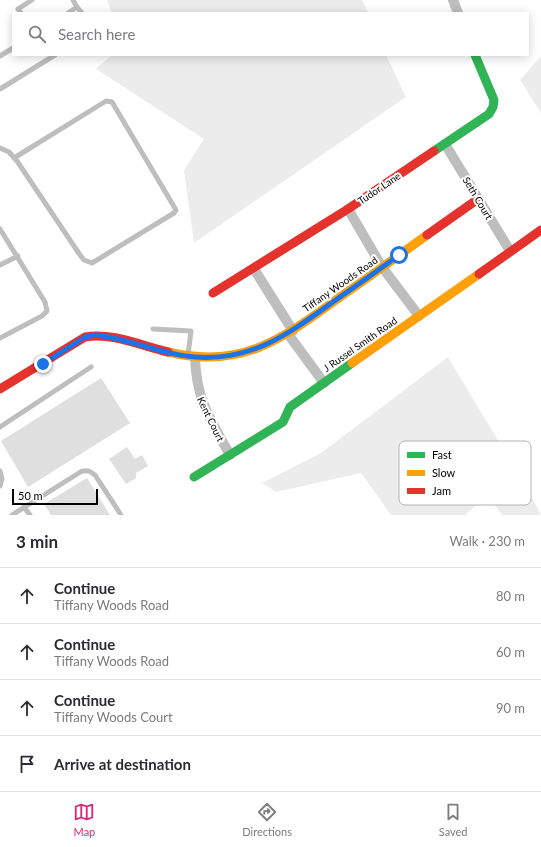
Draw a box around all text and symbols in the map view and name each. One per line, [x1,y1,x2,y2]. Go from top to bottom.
search box [12,12,529,56]
icon: search [26,23,48,45]
text: Search here [58,25,135,43]
street label: Tudor Lane [355,169,403,207]
street label: Seth Court [461,175,496,222]
route start [390,246,408,264]
street label: Tiffany Woods Road [300,254,380,314]
street label: J Russel Smith Road [321,314,399,374]
route end [34,355,52,373]
street label: Kent Court [195,395,227,444]
legend [399,441,531,505]
text: Fast [432,448,452,461]
text: Slow [432,466,456,479]
text: Jam [432,484,451,497]
scale bar [12,487,98,506]
text: 50 m [18,489,43,502]
text: 3 min [16,531,58,552]
text: Walk · 230 m [449,533,525,549]
text: Continue [54,579,115,597]
icon: ahead [16,585,38,607]
text: 80 m [496,588,525,604]
text: Tiffany Woods Road [54,597,169,613]
text: Continue [54,635,115,653]
icon: ahead [16,641,38,663]
text: 60 m [496,644,525,660]
text: Tiffany Woods Road [54,653,169,669]
text: Continue [54,691,115,709]
icon: ahead [16,697,38,719]
text: 90 m [496,700,525,716]
text: Tiffany Woods Court [54,709,173,725]
icon: arrive [16,753,38,775]
text: Arrive at destination [54,755,191,773]
tab: Map [73,801,95,838]
tab: Directions [242,801,292,838]
tab: Saved [439,801,468,838]

